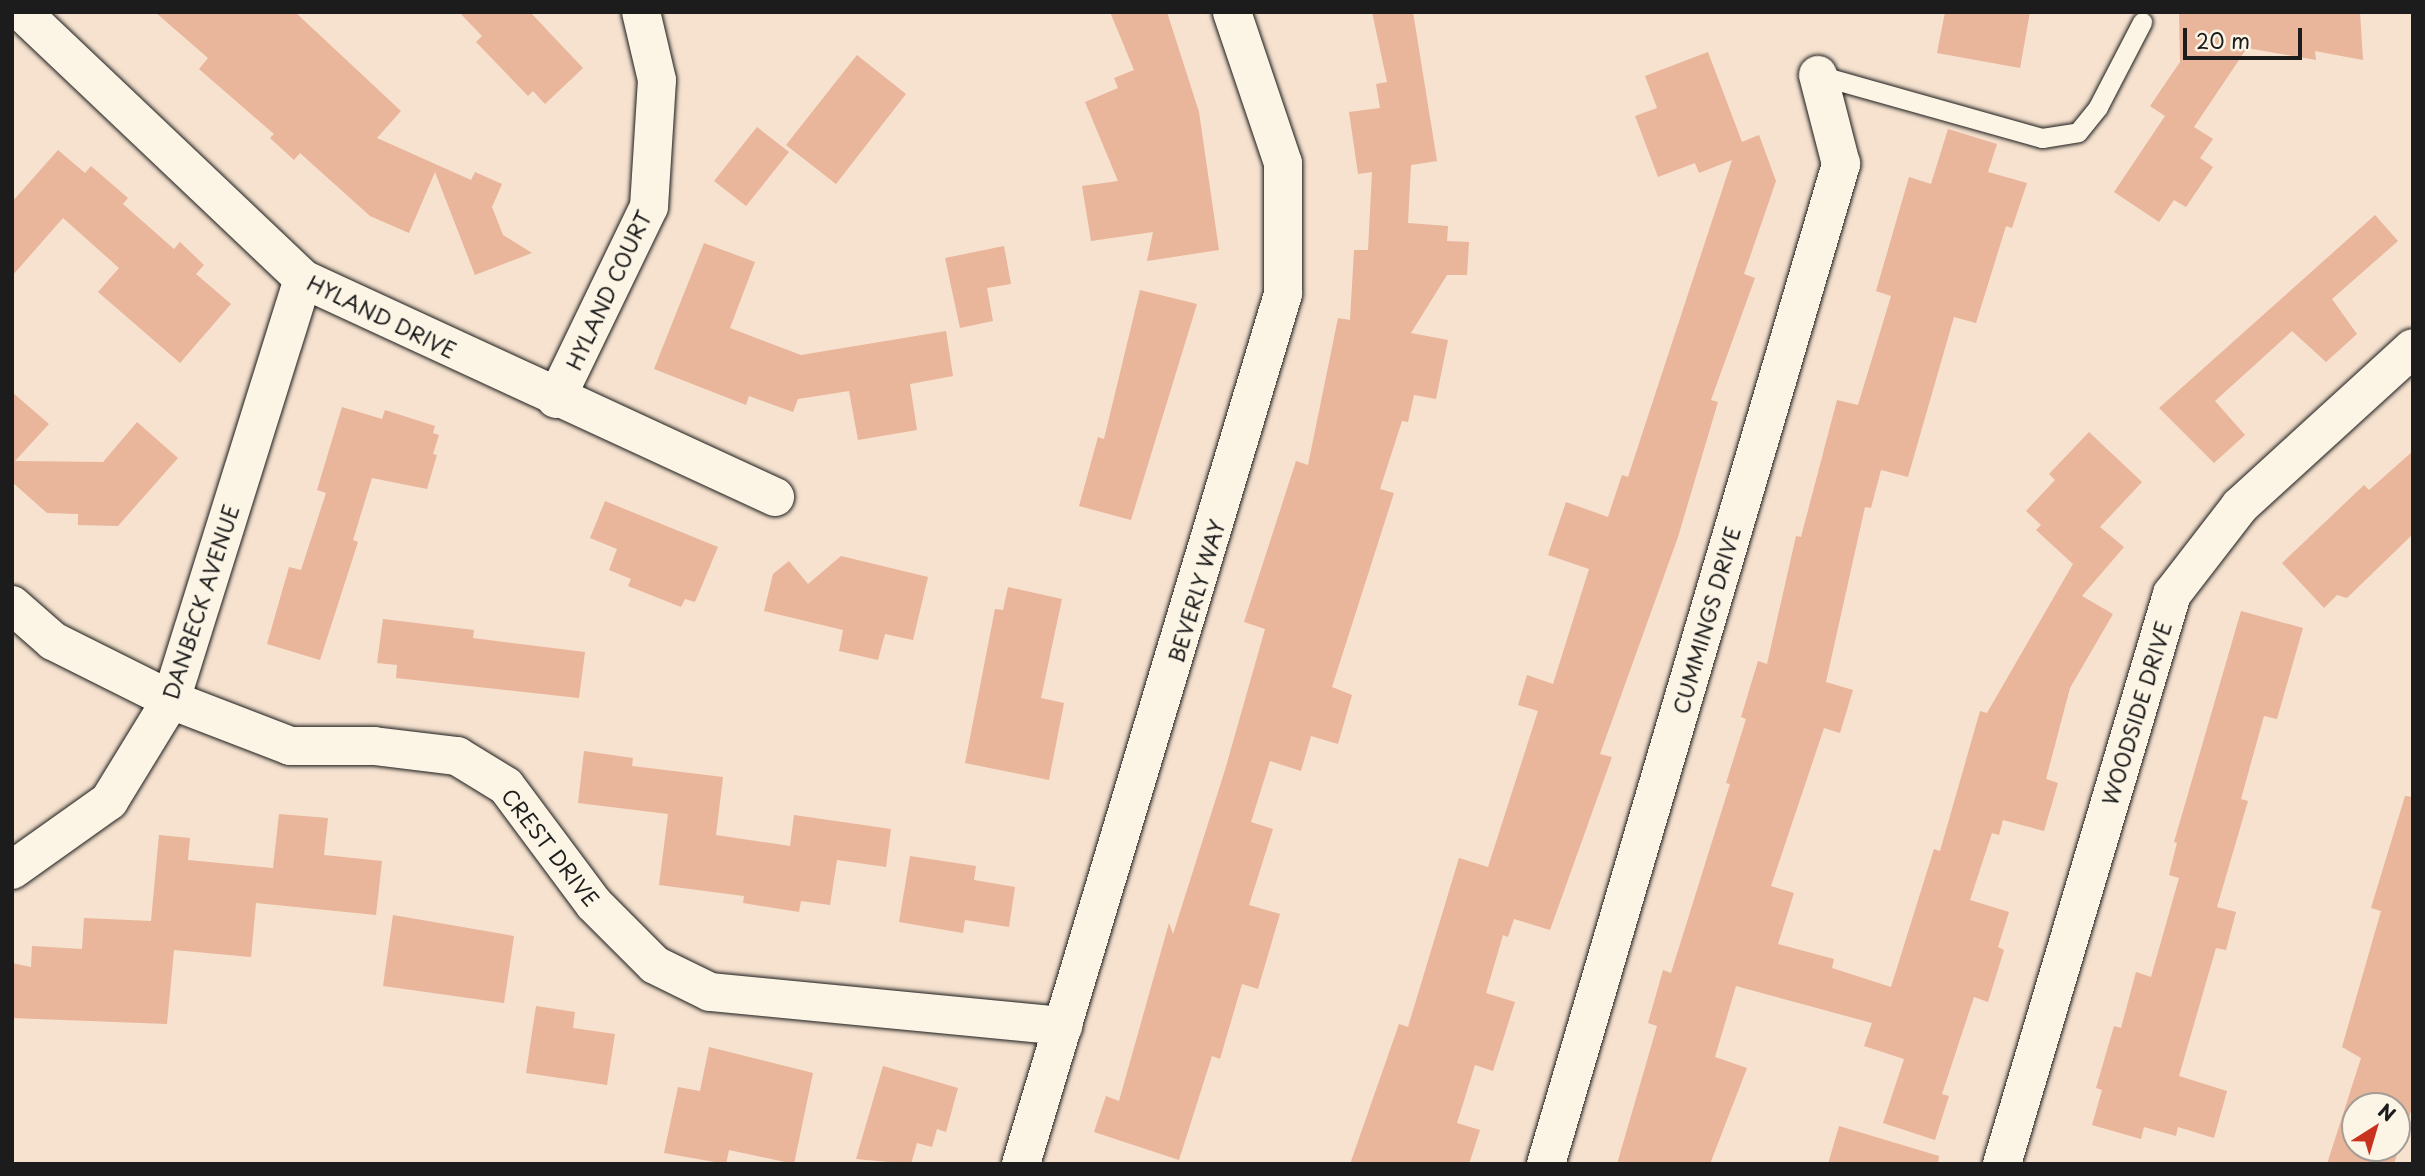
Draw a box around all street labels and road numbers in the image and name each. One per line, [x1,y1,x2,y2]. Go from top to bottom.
street label: HYLAND COURT [560,207,656,373]
street label: HYLAND DRIVE [305,270,459,362]
street label: DANBECK AVENUE [156,501,244,703]
street label: BEVERLY WAY [1162,516,1230,666]
street label: CUMMINGS DRIVE [1667,522,1745,718]
street label: WOODSIDE DRIVE [2096,618,2176,808]
street label: CREST DRIVE [497,783,605,911]

